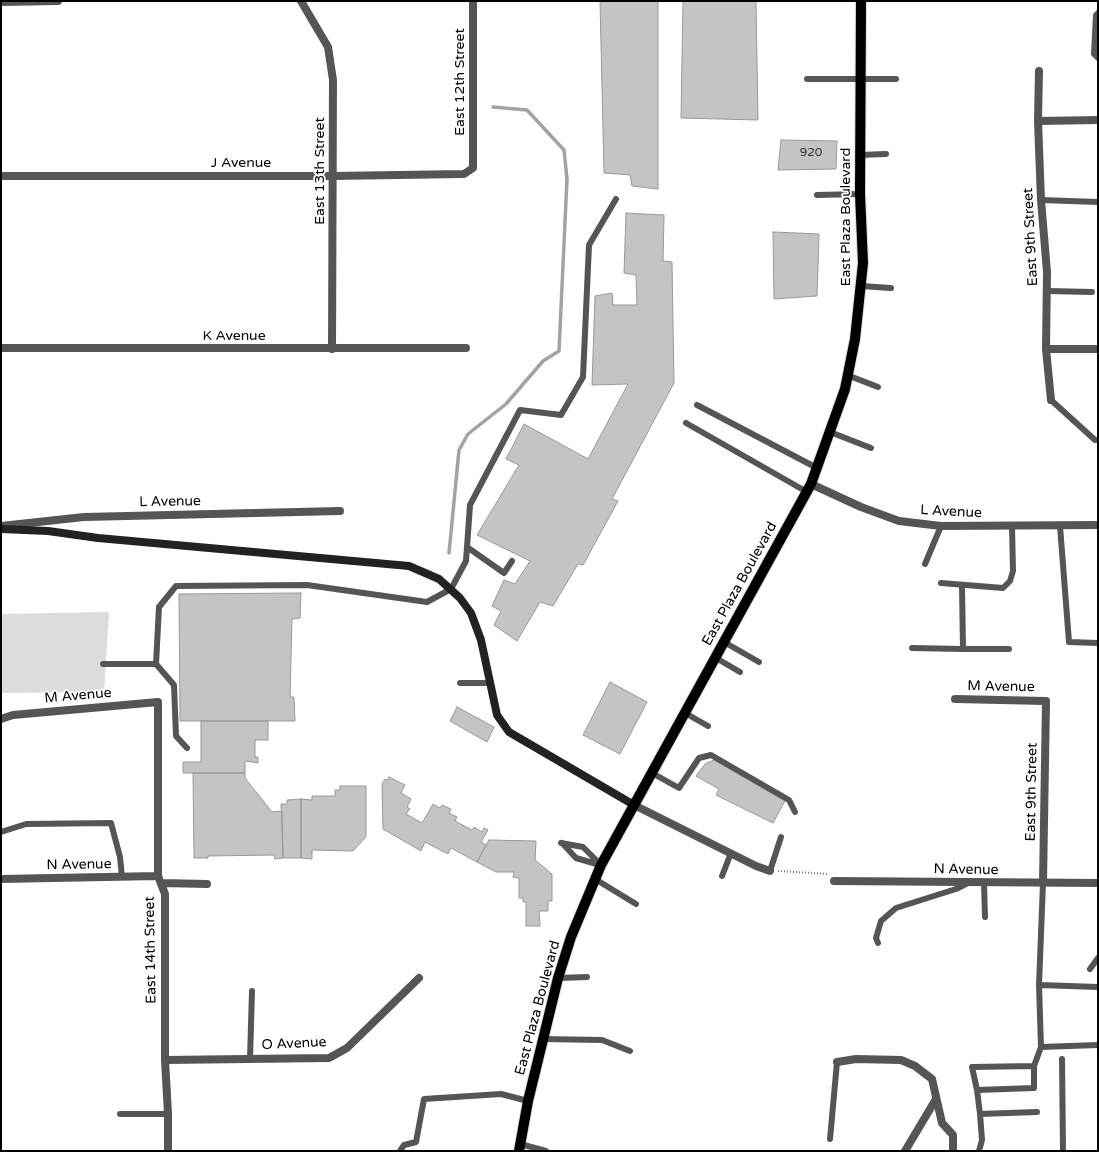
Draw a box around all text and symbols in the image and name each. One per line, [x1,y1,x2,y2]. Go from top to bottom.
street label: East 12th Street [452,28,468,136]
street label: East 13th Street [312,117,328,225]
house number: 920 [800,146,822,160]
street label: East Plaza Boulevard [838,148,854,286]
street label: J Avenue [211,155,271,171]
street label: East 9th Street [1020,187,1042,287]
street label: K Avenue [202,328,266,344]
street label: L Avenue [139,493,201,511]
street label: L Avenue [920,502,982,522]
street label: East Plaza Boulevard [699,519,781,649]
street label: M Avenue [967,678,1035,696]
street label: M Avenue [44,685,112,707]
street label: East 9th Street [1023,743,1041,841]
street label: N Avenue [46,856,112,874]
street label: N Avenue [933,861,999,879]
street label: East 14th Street [142,896,160,1004]
street label: East Plaza Boulevard [512,939,564,1077]
street label: O Avenue [261,1034,327,1054]

